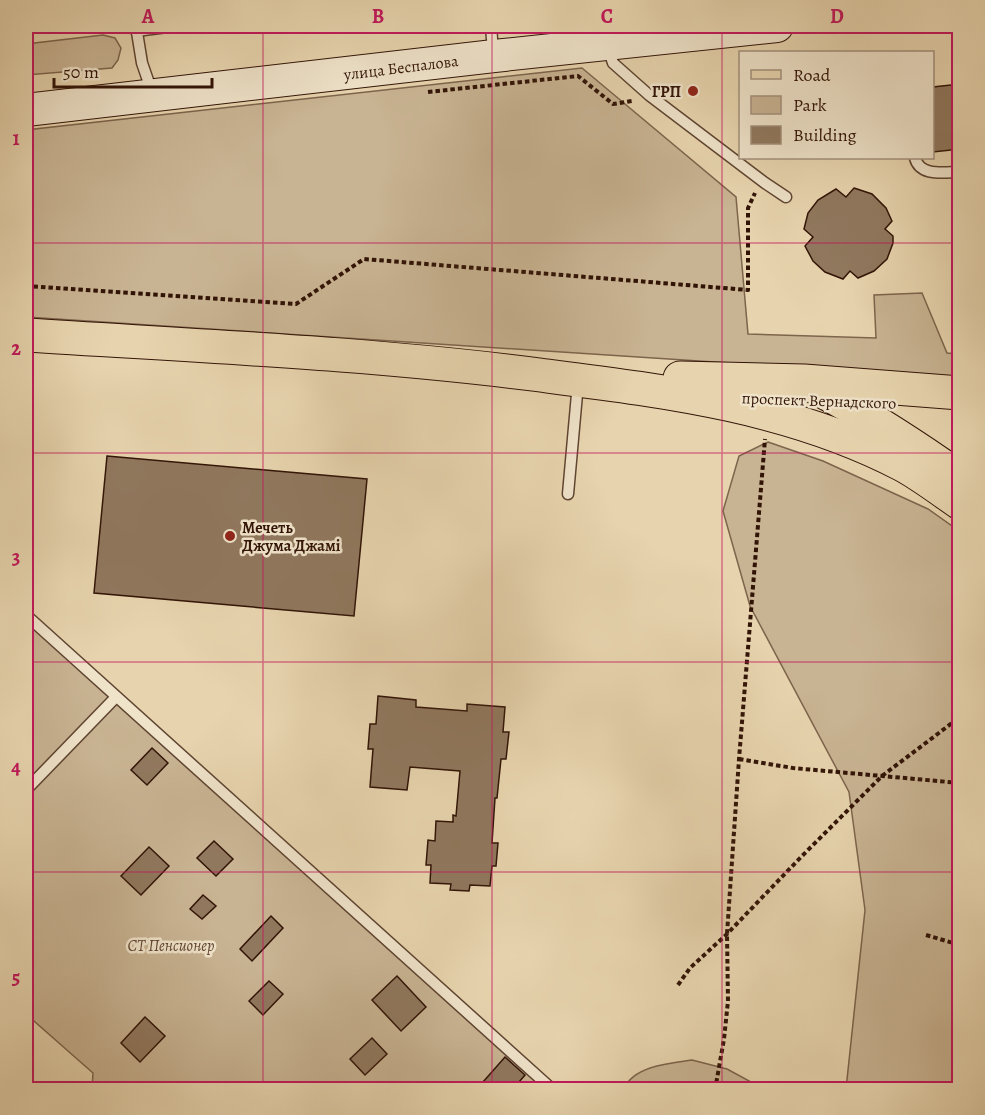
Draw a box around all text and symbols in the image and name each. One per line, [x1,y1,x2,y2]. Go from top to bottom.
text: A [141,3,155,30]
text: B [372,3,384,30]
text: C [601,3,613,30]
text: D [830,3,844,30]
street label: улица Беспалова [342,50,460,86]
scale bar [54,51,212,89]
legend [739,51,934,159]
text: 50 m [63,60,99,84]
text: Road [793,63,831,87]
place label: ГРП [652,81,681,103]
marker: ГРП [686,84,700,98]
text: Park [793,93,827,117]
text: Building [793,123,857,147]
text: 1 [12,125,20,152]
text: 2 [11,335,21,362]
street label: проспект Вернадского [741,387,897,415]
place label: Мечеть Джума Джамі [242,517,341,557]
marker: Мечеть Джума Джамі [223,529,237,543]
text: 3 [12,544,20,571]
text: 4 [11,754,21,781]
park label: СТ Пенсионер [127,935,215,957]
text: 5 [12,964,20,991]

